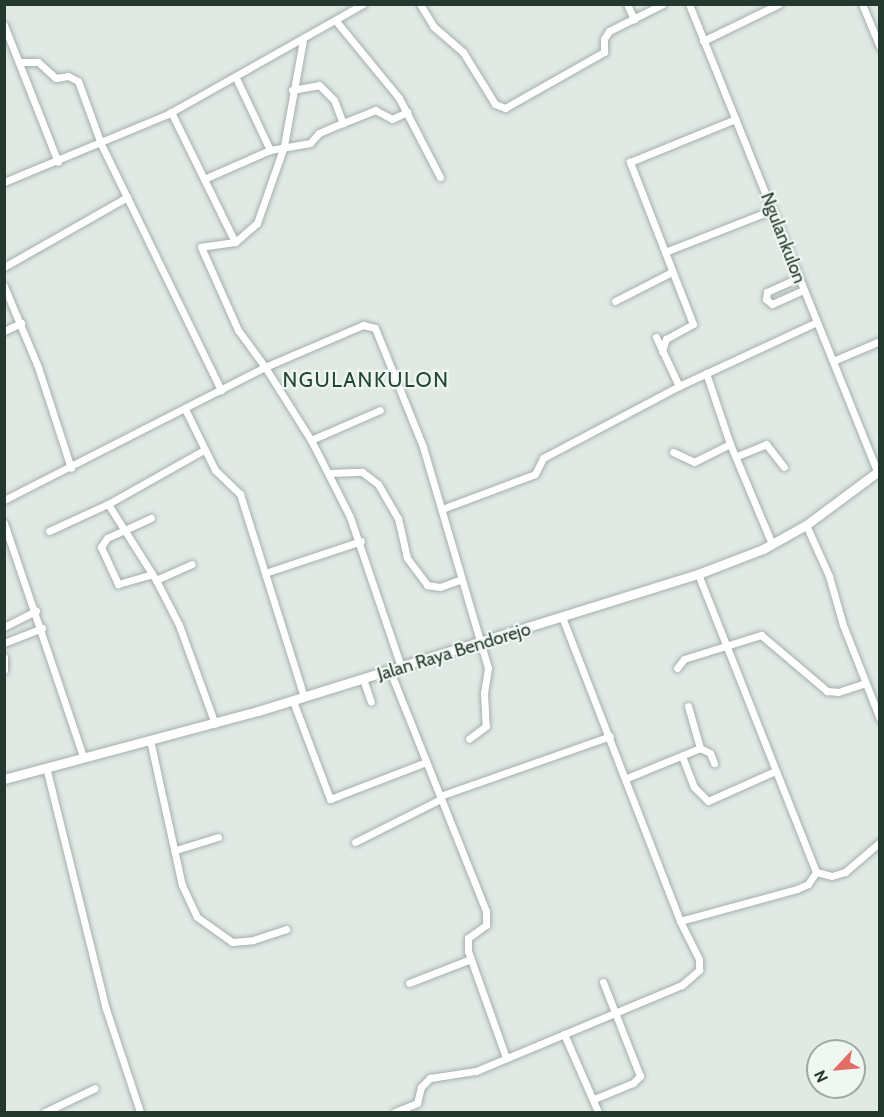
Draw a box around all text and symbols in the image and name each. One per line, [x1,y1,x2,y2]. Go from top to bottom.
street label: Ngulankulon [756,190,810,286]
district label: NGULANKULON [283,367,449,393]
street label: Jalan Raya Bendorejo [375,618,533,686]
north arrow [806,1039,866,1099]
text: N [810,1067,832,1085]

